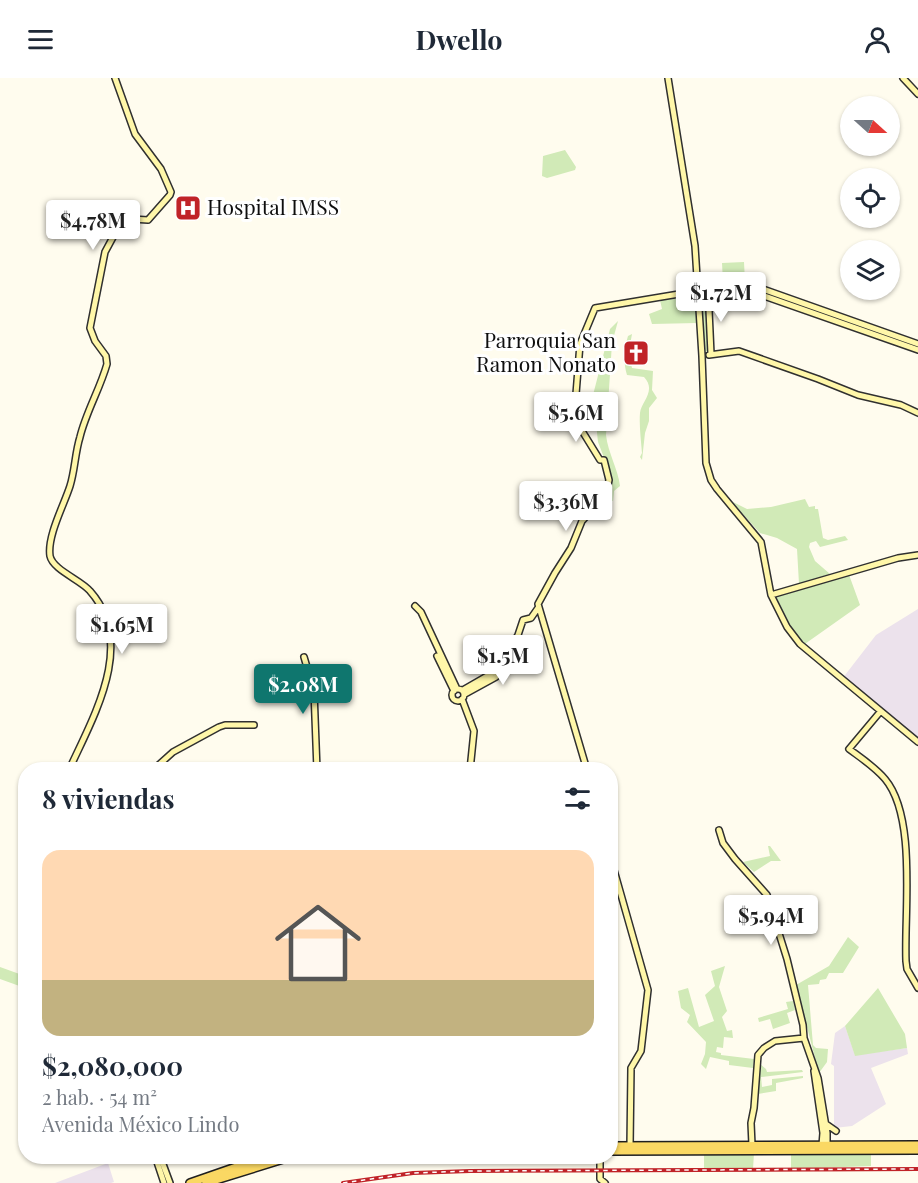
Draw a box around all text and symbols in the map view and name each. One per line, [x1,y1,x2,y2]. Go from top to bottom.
text: Dwello [415,21,503,57]
icon: menu [24,23,57,56]
icon: person [861,23,894,56]
north arrow [840,96,900,156]
map controls [840,96,900,300]
button: locate [840,168,900,228]
place label: Hospital IMSS [207,192,339,220]
hospital icon: Hospital IMSS [173,193,203,223]
pin: $4.78M [44,200,142,251]
text: $4.78M [60,206,126,233]
button: layers [840,240,900,300]
pin: $1.72M [672,272,770,323]
text: $1.72M [690,278,752,305]
place label: Parroquia San Ramon Nonato [476,325,616,377]
church icon: Parroquia San Ramon Nonato [621,338,651,368]
pin: $5.6M [534,392,618,443]
text: $5.6M [548,398,604,425]
pin: $3.36M [517,481,615,532]
text: $3.36M [533,487,599,514]
pin: $1.65M [73,604,171,655]
text: $1.65M [90,610,154,637]
pin: $1.5M [461,635,545,686]
text: $1.5M [477,641,529,668]
pin: $2.08M [254,664,352,715]
text: $2.08M [268,670,338,697]
text: 8 viviendas [42,781,175,816]
icon: filters [561,782,594,815]
icon: home [264,889,372,997]
pin: $5.94M [722,895,820,946]
text: $5.94M [738,901,804,928]
text: $2,080,000 [42,1048,183,1083]
text: 2 hab. · 54 m² [42,1083,157,1110]
text: Avenida México Lindo [42,1110,239,1137]

